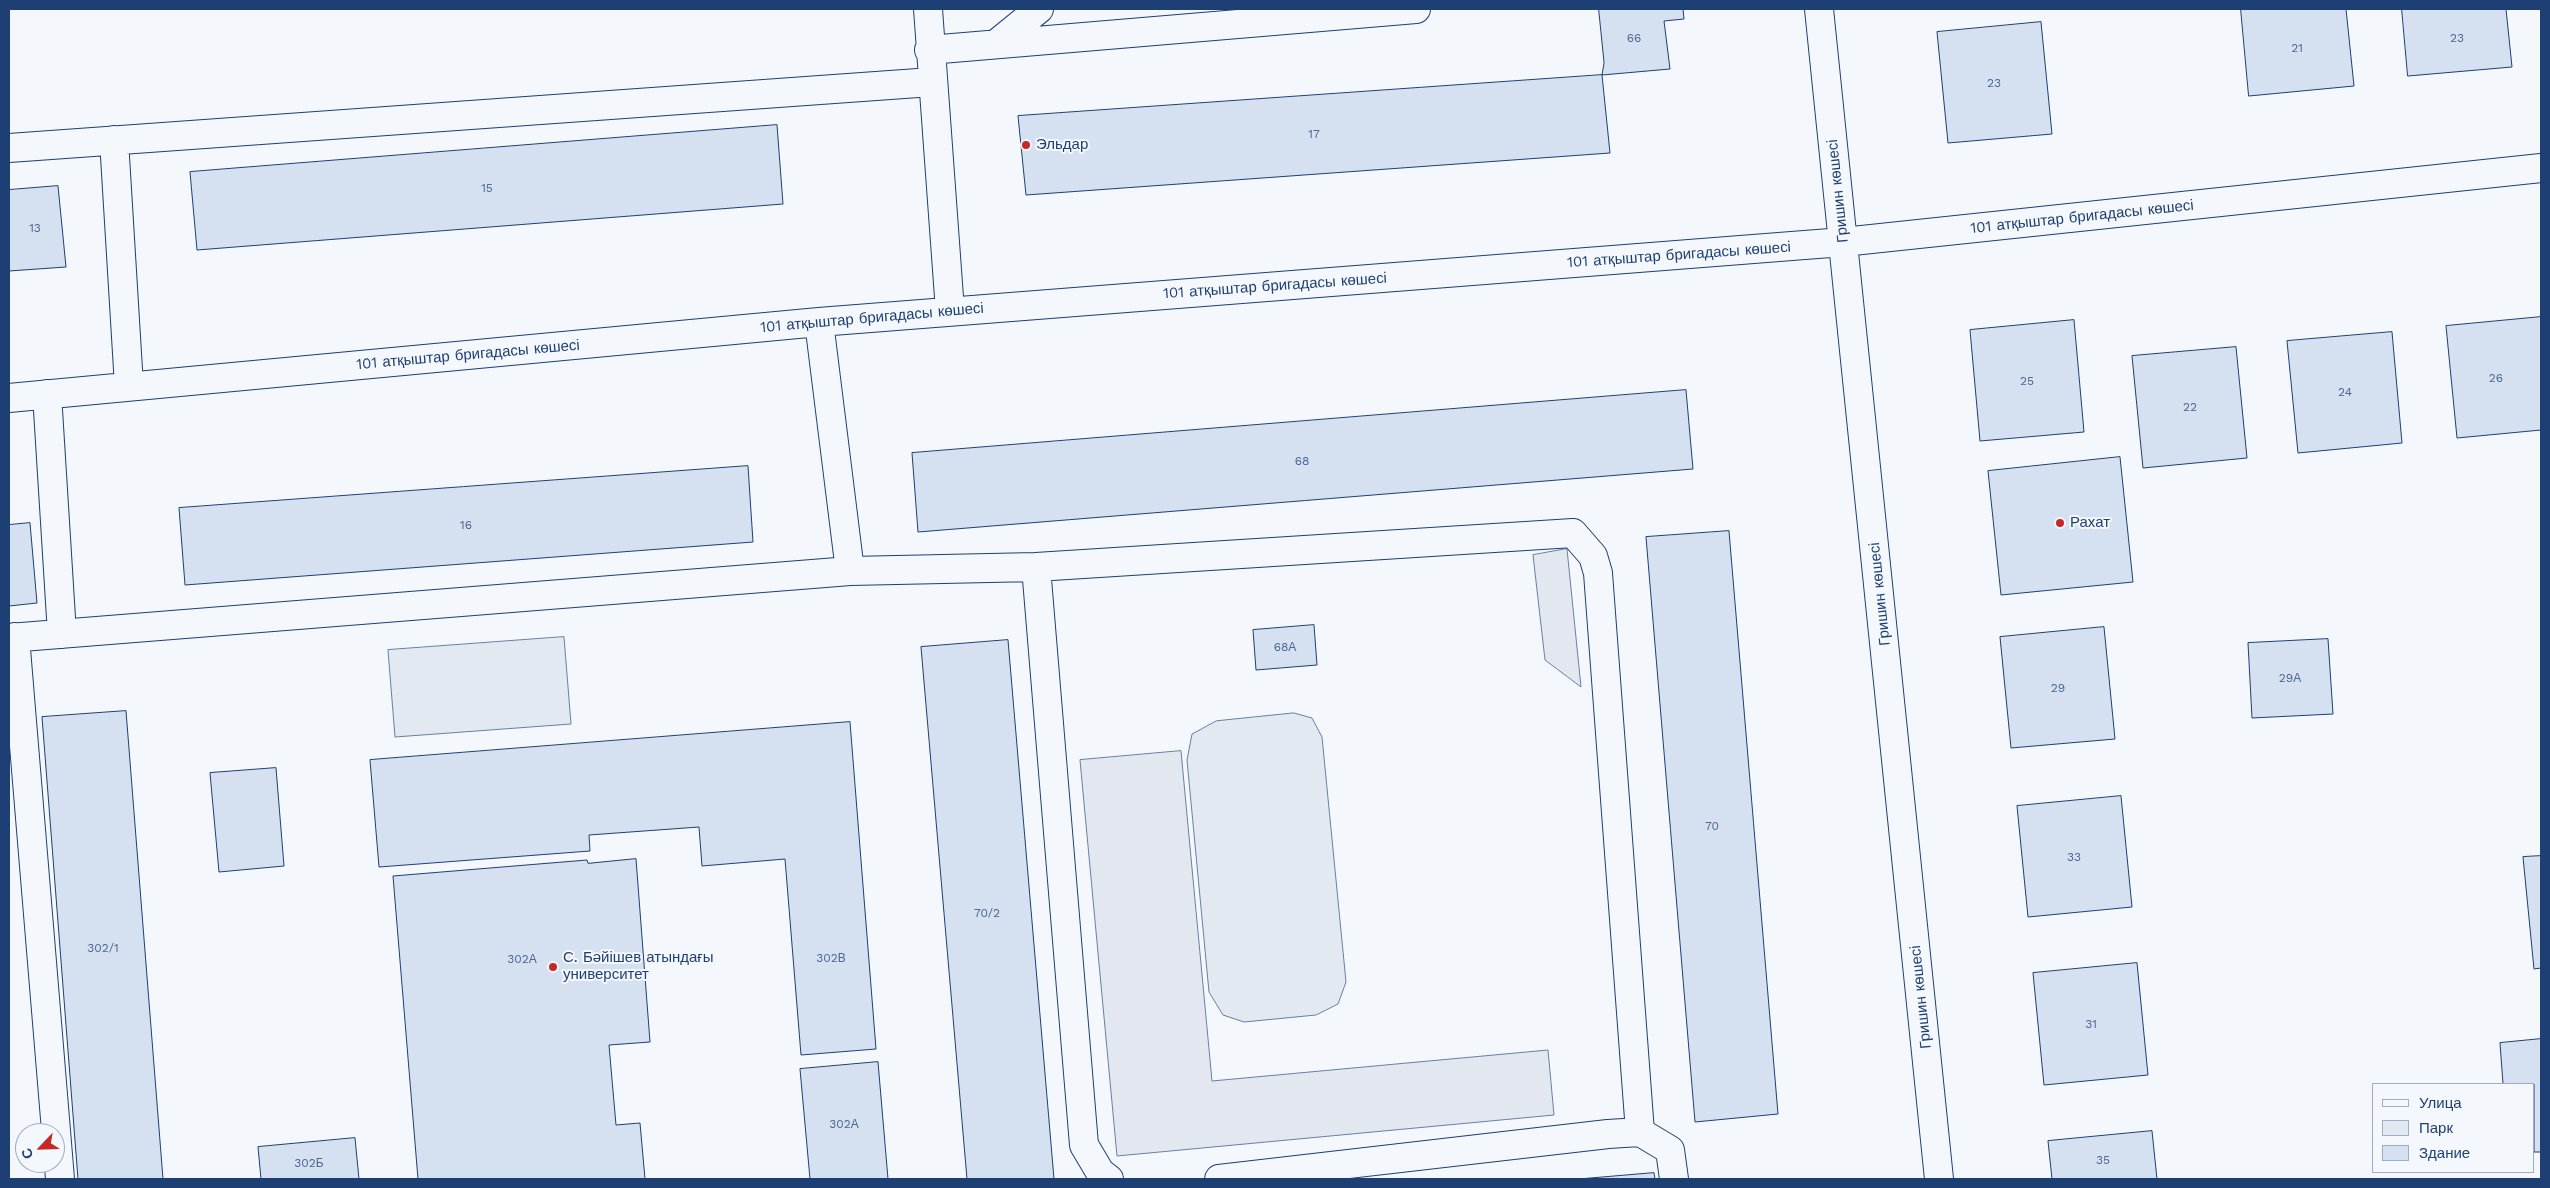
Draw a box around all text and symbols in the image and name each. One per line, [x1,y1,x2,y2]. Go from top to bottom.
house number: 66 [1627,31,1641,45]
house number: 23 [2450,31,2464,45]
house number: 21 [2291,41,2303,55]
house number: 23 [1987,76,2001,90]
house number: 17 [1308,127,1320,141]
place label: Эльдар [1036,136,1088,154]
street label: Гришин көшесі [1824,138,1852,244]
marker: Эльдар [1020,139,1032,151]
house number: 15 [481,181,493,195]
street label: 101 атқыштар бригадасы көшесі [1970,196,2194,238]
house number: 13 [29,221,41,235]
street label: 101 атқыштар бригадасы көшесі [1566,238,1792,272]
street label: 101 атқыштар бригадасы көшесі [1162,269,1388,303]
street label: 101 атқыштар бригадасы көшесі [759,299,985,337]
street label: 101 атқыштар бригадасы көшесі [355,336,581,374]
house number: 26 [2489,371,2503,385]
house number: 25 [2020,374,2034,388]
house number: 24 [2338,385,2352,399]
house number: 22 [2183,400,2197,414]
house number: 68 [1295,454,1309,468]
place label: Рахат [2070,514,2110,532]
marker: Рахат [2054,517,2066,529]
house number: 16 [460,518,472,532]
street label: Гришин көшесі [1866,541,1894,647]
house number: 68А [1274,640,1296,654]
house number: 29А [2279,671,2301,685]
house number: 29 [2051,681,2065,695]
house number: 70 [1705,819,1719,833]
house number: 33 [2067,850,2081,864]
house number: 70/2 [974,906,1000,920]
house number: 302/1 [87,941,119,955]
street label: Гришин көшесі [1907,944,1935,1050]
place label: С. Бәйішев атындағы университет [563,949,714,984]
house number: 302В [816,951,846,965]
house number: 302А [507,952,537,966]
marker: С. Бәйішев атындағы университет [547,961,559,973]
house number: 31 [2085,1017,2097,1031]
legend [2372,1083,2535,1173]
text: Улица [2419,1094,2462,1112]
house number: 302А [829,1117,859,1131]
text: Парк [2419,1119,2453,1137]
north arrow [15,1123,65,1173]
text: Здание [2419,1144,2470,1162]
text: С [18,1146,37,1162]
house number: 35 [2096,1153,2110,1167]
house number: 302Б [294,1156,324,1170]

